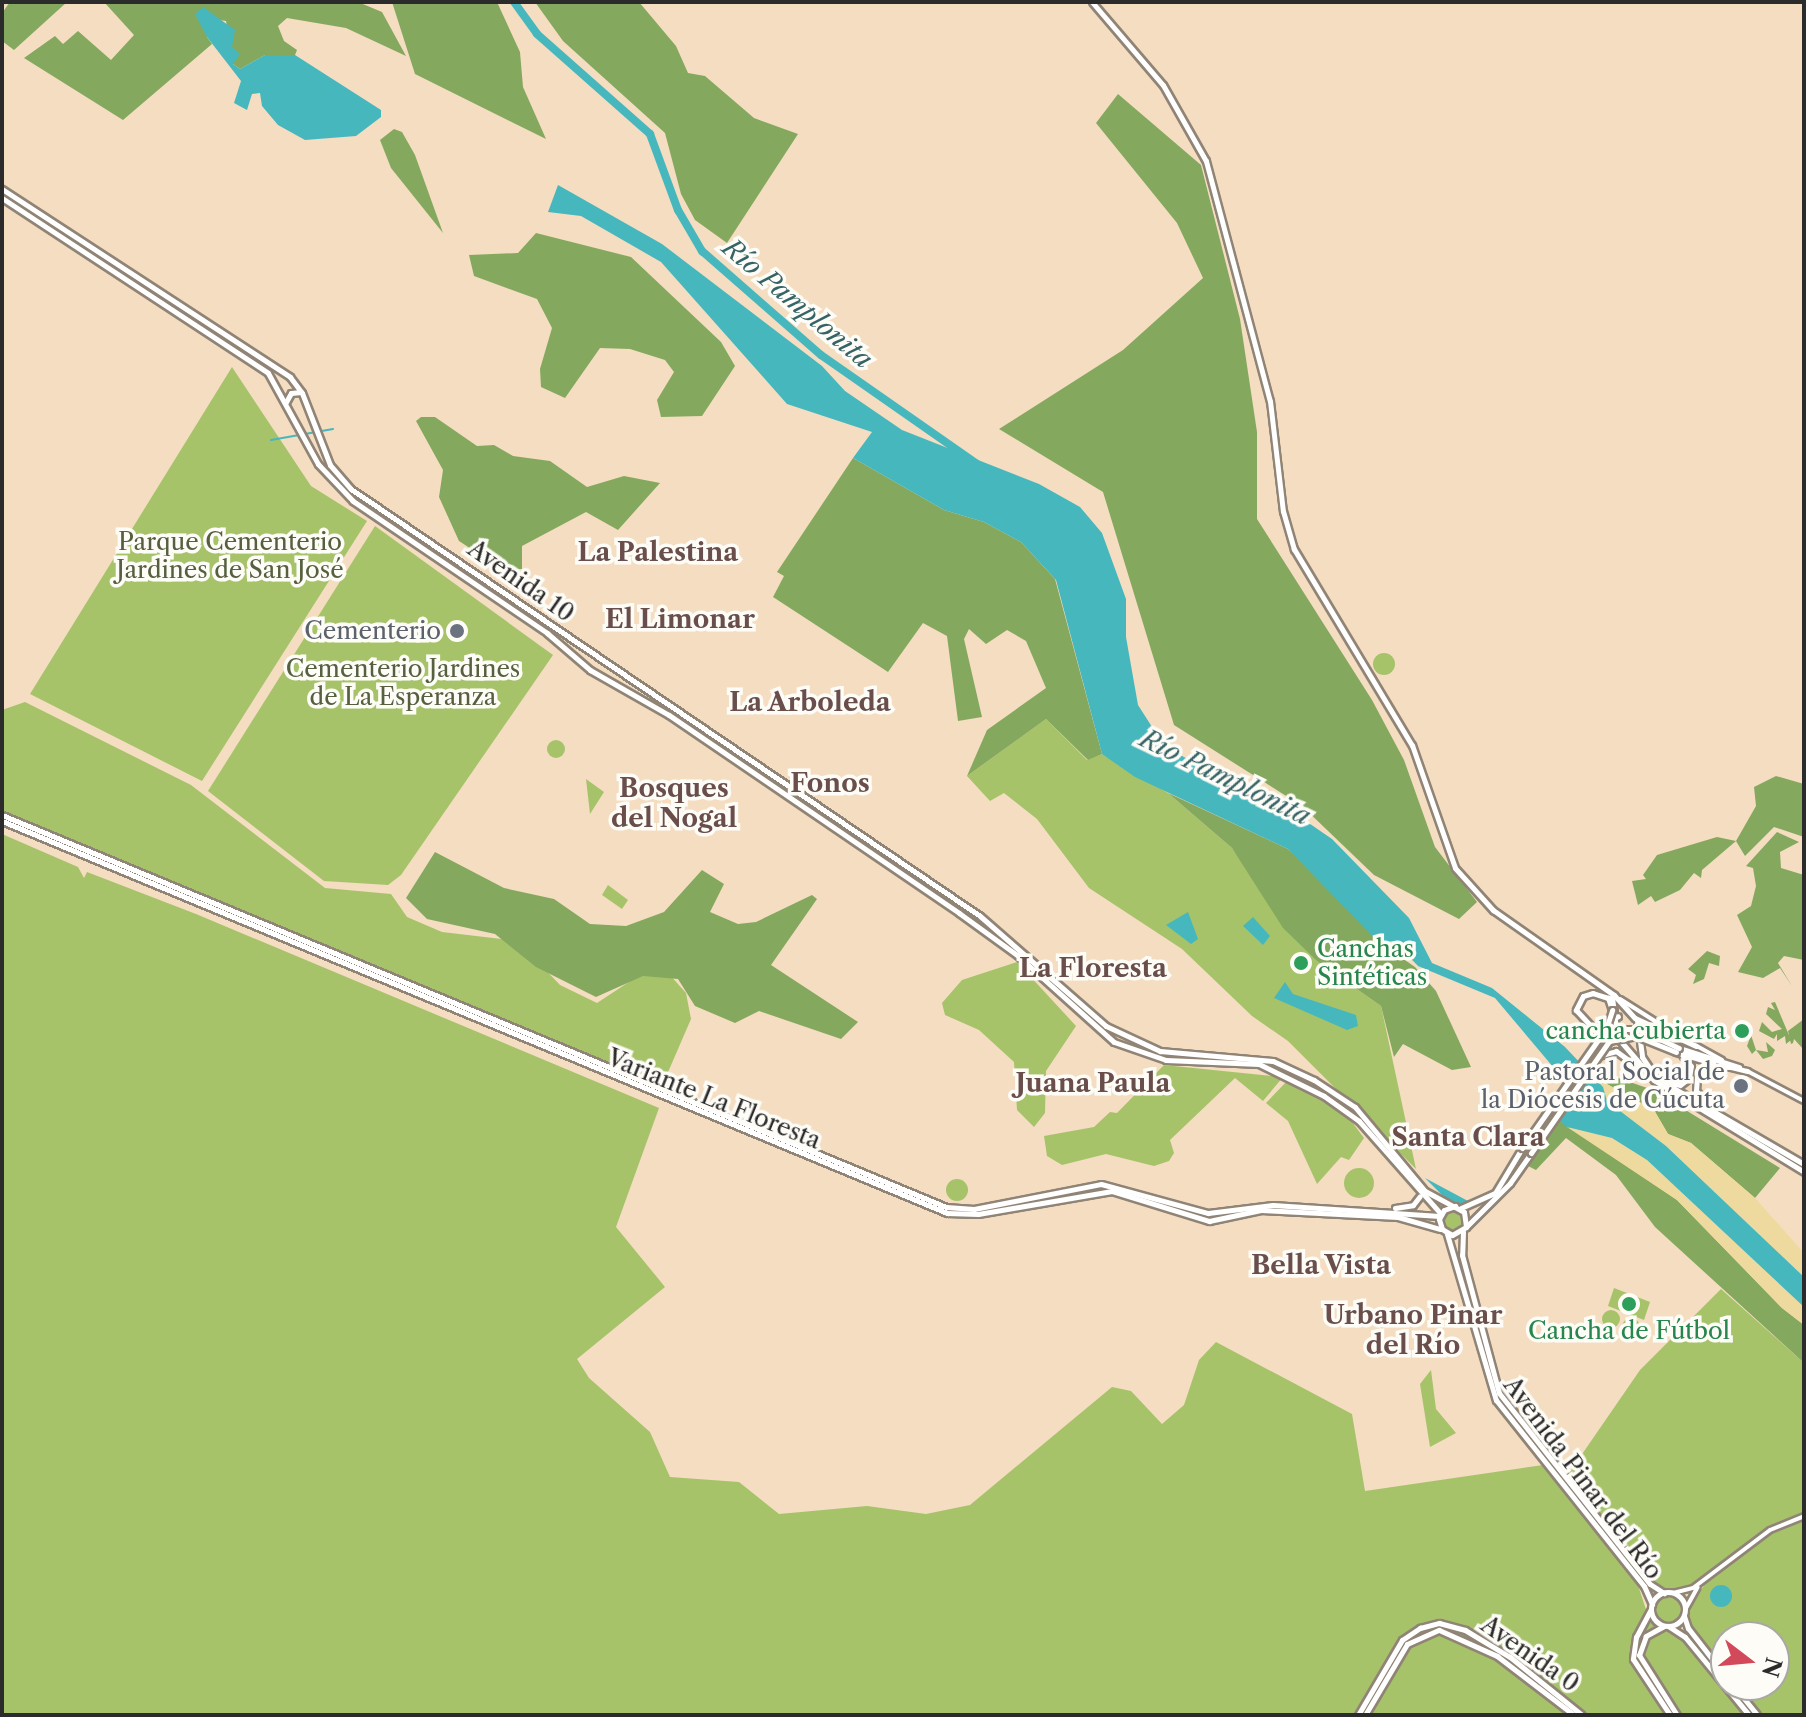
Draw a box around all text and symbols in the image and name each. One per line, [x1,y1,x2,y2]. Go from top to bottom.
water label: Río Pamplonita [716,232,878,376]
park label: Parque Cementerio Jardines de San José [116,528,344,584]
street label: Avenida 10 [462,534,580,628]
district label: La Palestina [577,537,739,569]
district label: El Limonar [605,604,755,636]
place label: Cementerio [304,617,441,645]
marker: Cementerio [448,622,466,640]
park label: Cementerio Jardines de La Esperanza [286,655,520,711]
district label: La Arboleda [729,687,891,719]
water label: Río Pamplonita [1135,723,1315,833]
district label: Fonos [790,768,870,800]
district label: Bosques del Nogal [611,773,737,834]
place label: Canchas Sintéticas [1317,935,1427,991]
district label: La Floresta [1019,953,1167,985]
marker: Canchas Sintéticas [1292,954,1310,972]
place label: cancha cubierta [1545,1017,1726,1045]
marker: cancha cubierta [1733,1022,1751,1040]
street label: Variante La Floresta [603,1043,825,1155]
place label: Pastoral Social de la Diócesis de Cúcuta [1481,1058,1725,1114]
district label: Juana Paula [1015,1068,1171,1100]
marker: Pastoral Social de la Diócesis de Cúcuta [1732,1077,1750,1095]
district label: Santa Clara [1391,1122,1545,1154]
district label: Bella Vista [1250,1250,1392,1282]
marker: Cancha de Fútbol [1620,1295,1638,1313]
district label: Urbano Pinar del Río [1324,1300,1502,1362]
place label: Cancha de Fútbol [1528,1317,1730,1345]
street label: Avenida Pinar del Río [1497,1371,1669,1585]
street label: Avenida 0 [1475,1610,1585,1698]
north arrow [1710,1621,1790,1701]
text: N [1756,1654,1787,1680]

